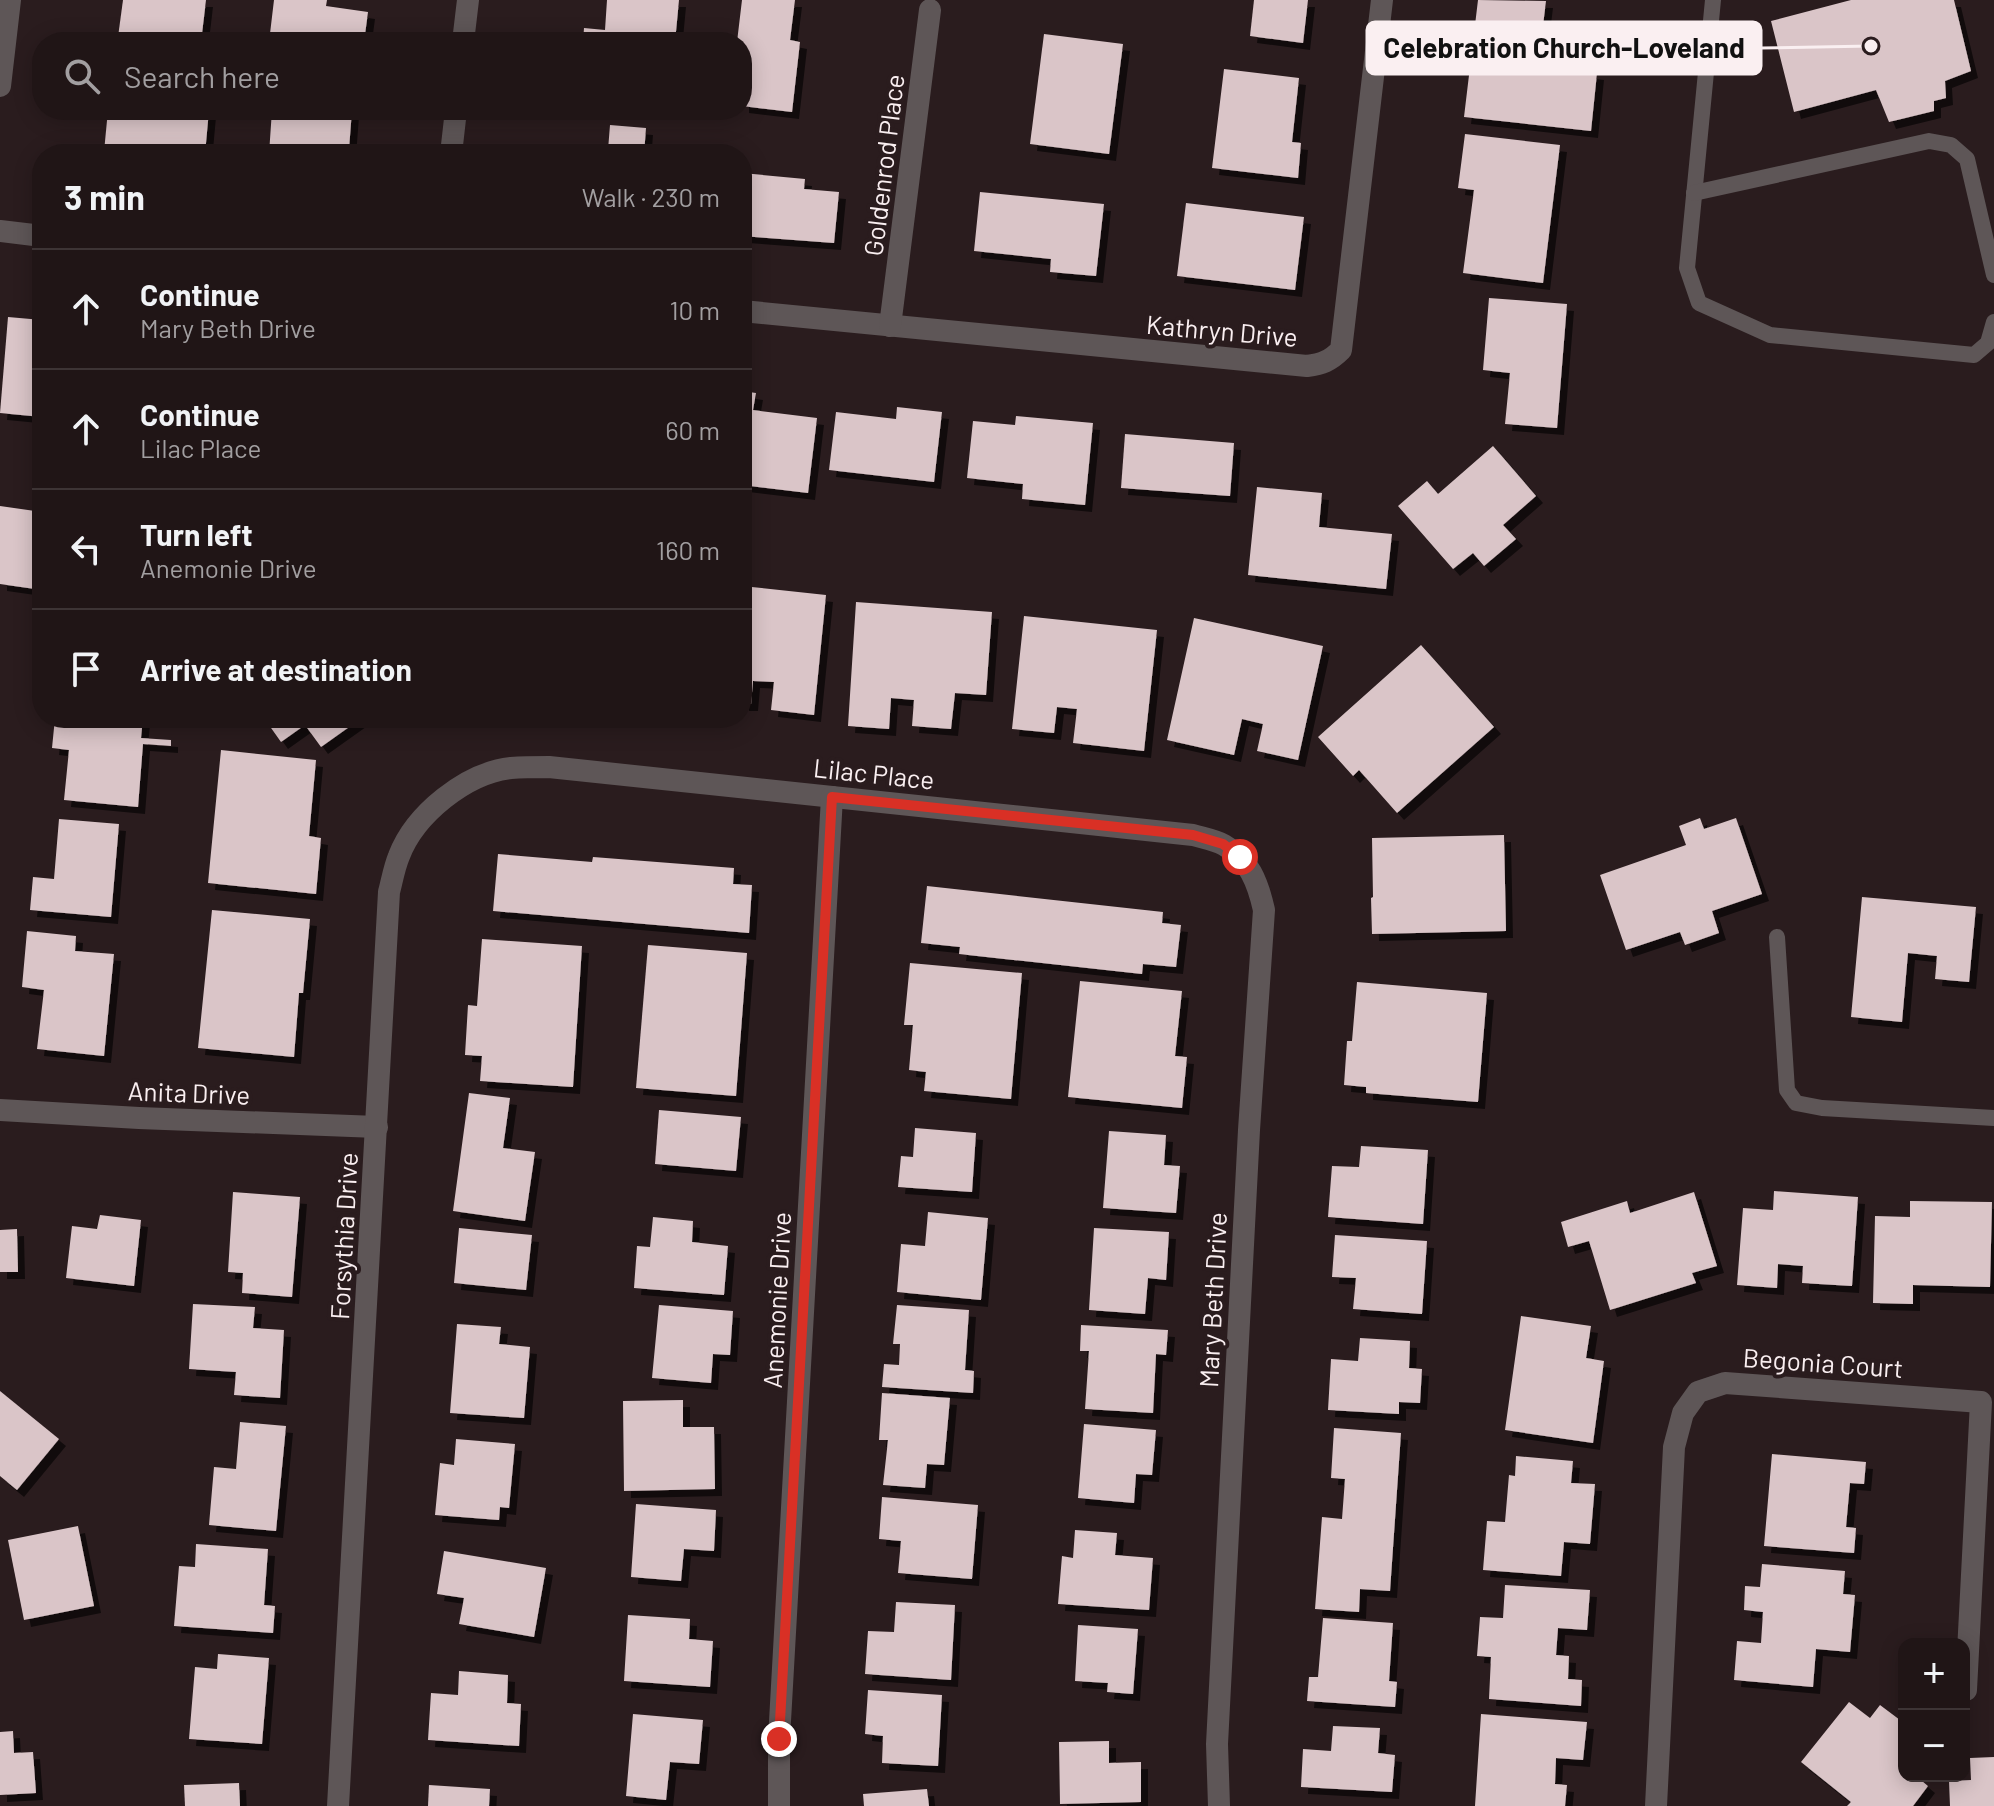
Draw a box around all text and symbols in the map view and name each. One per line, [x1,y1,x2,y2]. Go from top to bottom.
callout: Celebration Church-Loveland [1367,22,1761,74]
text: Celebration Church-Loveland [1383,30,1745,64]
search box [32,32,752,120]
icon: search [60,54,104,98]
text: Search here [124,58,280,94]
street label: Goldenrod Place [856,72,910,258]
text: 3 min [64,176,145,217]
text: Walk · 230 m [582,181,720,212]
text: Continue [140,276,260,312]
icon: ahead [64,287,108,331]
text: 10 m [670,294,720,325]
street label: Kathryn Drive [1145,308,1299,352]
text: Mary Beth Drive [140,312,316,343]
text: Continue [140,396,260,432]
icon: ahead [64,407,108,451]
text: 60 m [665,414,720,445]
text: Lilac Place [140,432,261,463]
text: Turn left [140,516,253,552]
icon: left [64,527,108,571]
text: 160 m [656,534,720,565]
text: Anemonie Drive [140,552,317,583]
icon: arrive [64,647,108,691]
text: Arrive at destination [140,651,412,687]
street label: Lilac Place [812,751,936,795]
route start [1222,839,1258,875]
street label: Anita Drive [127,1074,251,1110]
street label: Forsythia Drive [323,1152,363,1320]
street label: Anemonie Drive [756,1211,796,1389]
street label: Mary Beth Drive [1192,1211,1232,1389]
street label: Begonia Court [1742,1341,1904,1383]
map controls [1898,1638,1970,1782]
button: + [1898,1638,1970,1710]
button: − [1898,1710,1970,1782]
route end [761,1721,797,1757]

